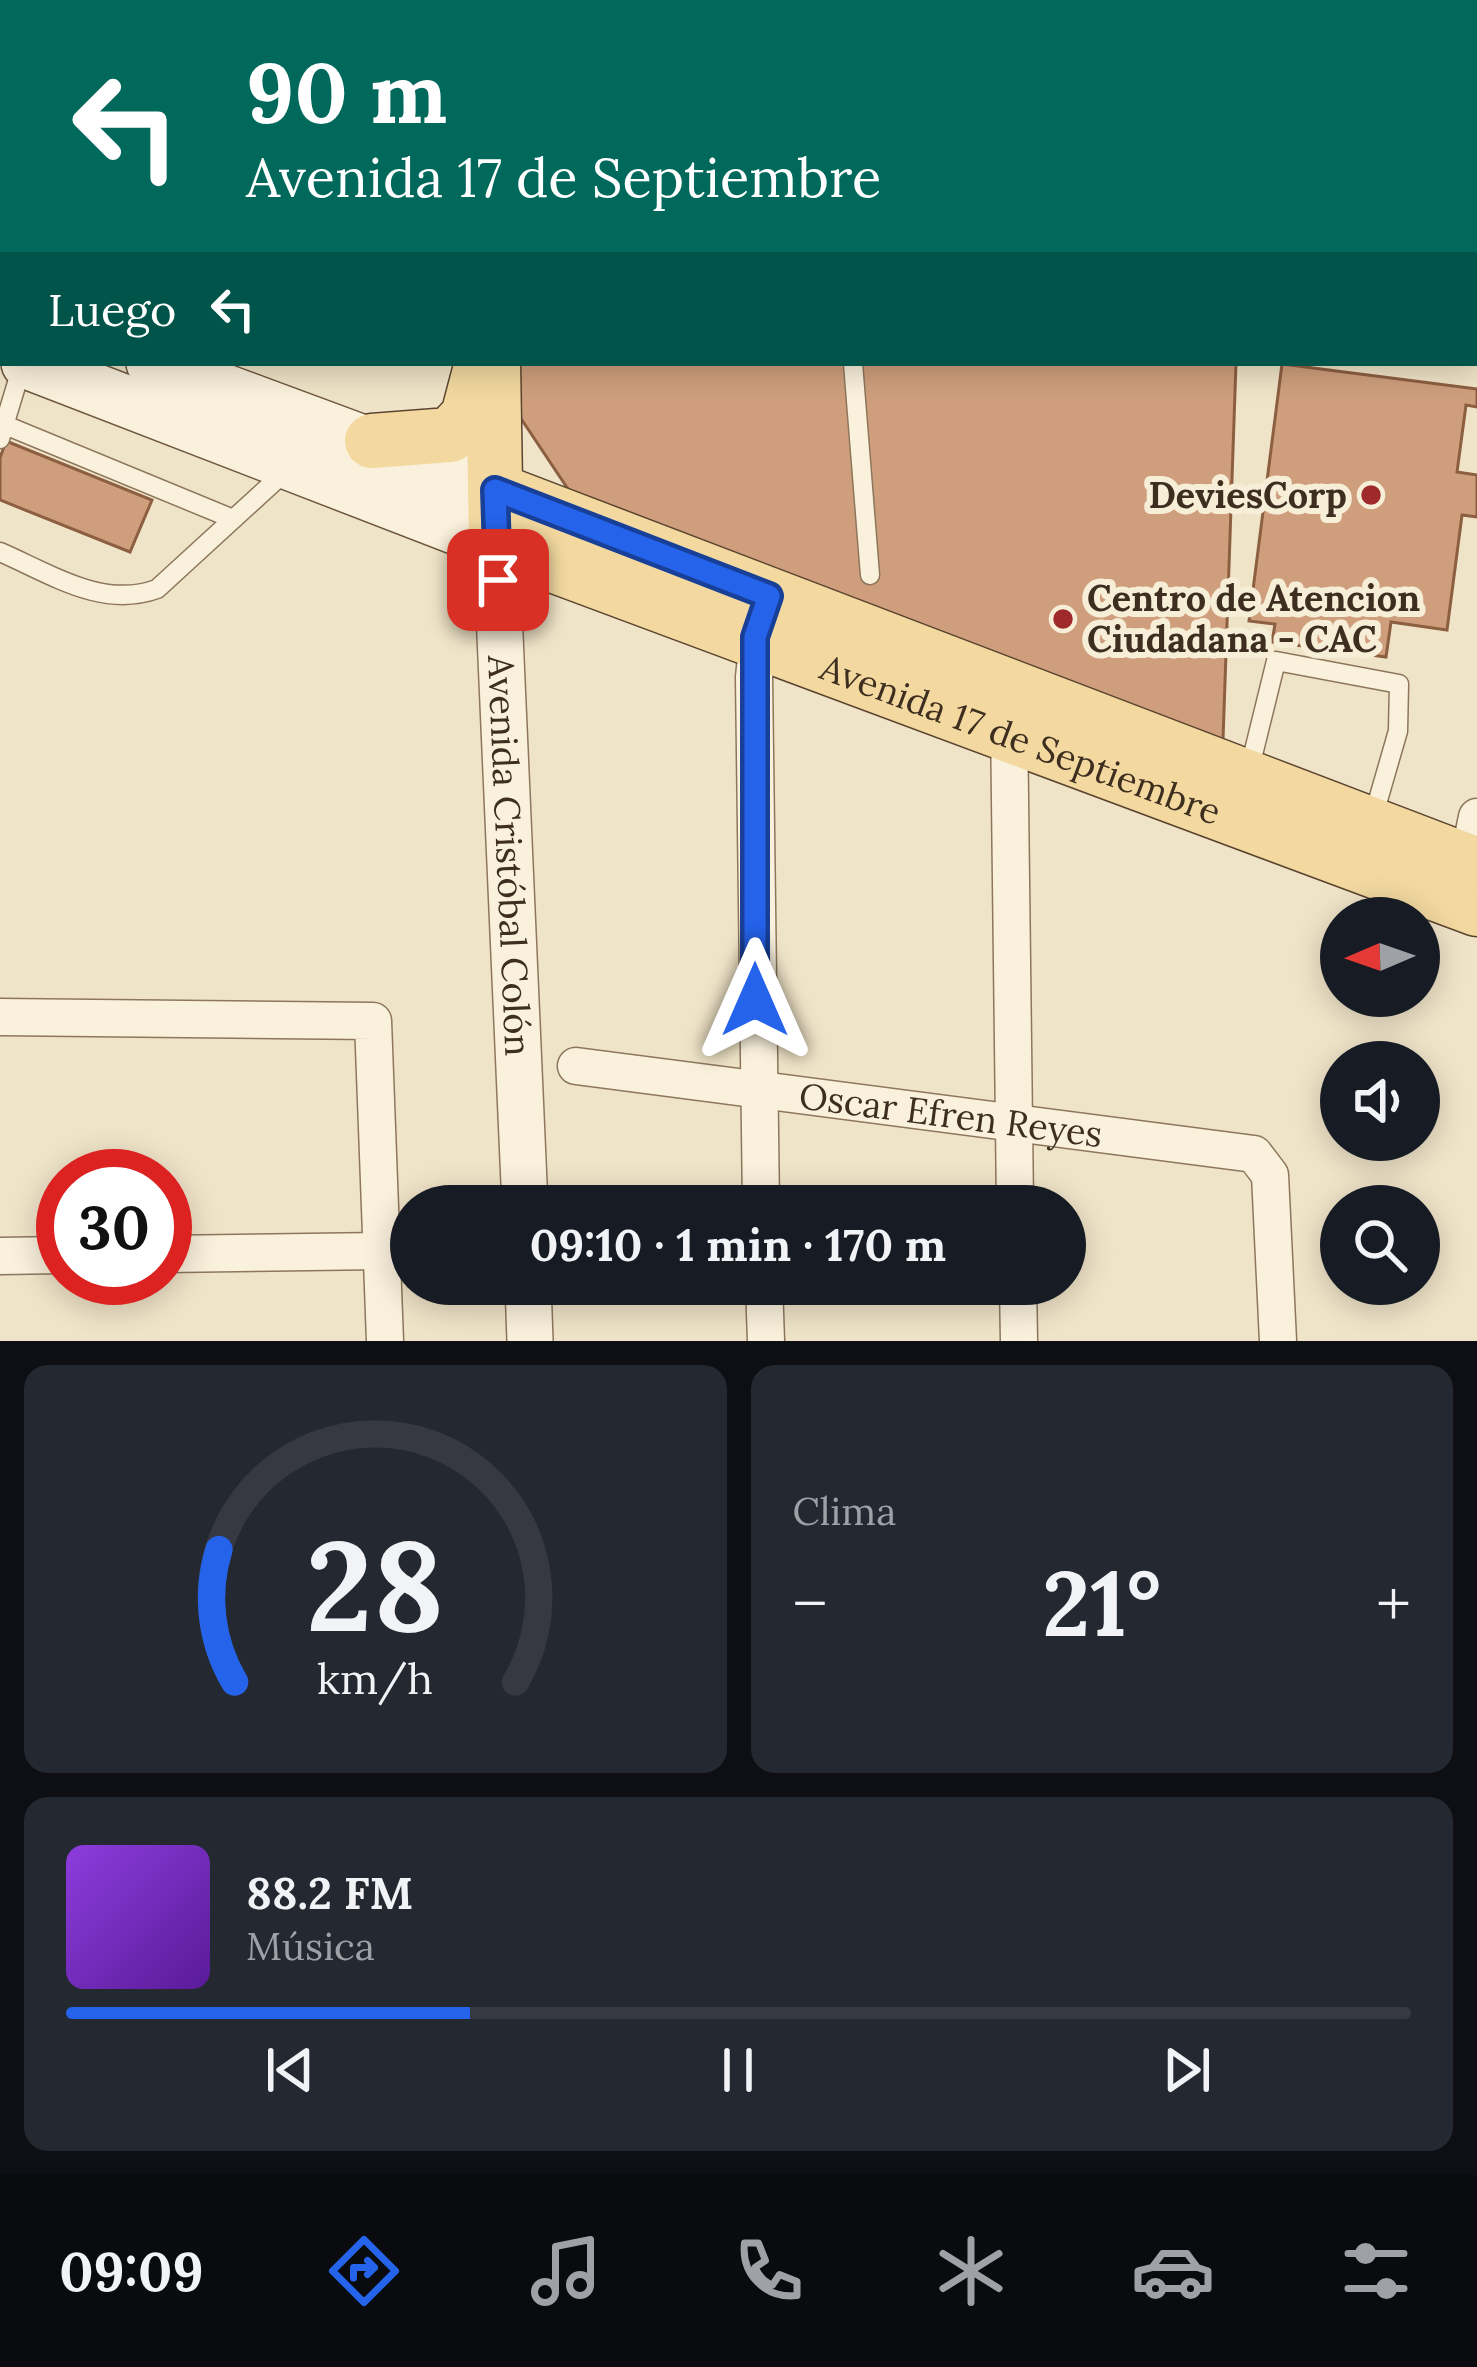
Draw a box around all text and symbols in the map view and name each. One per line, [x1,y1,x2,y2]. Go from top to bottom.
text: 90 m [246,38,447,146]
icon: left [48,48,204,204]
text: Avenida 17 de Septiembre [246,143,881,212]
icon: left [200,276,266,342]
text: Luego [48,281,176,338]
place label: DeviesCorp [1148,472,1347,518]
marker: DeviesCorp [1358,482,1384,508]
pin [447,529,549,631]
icon: arrive [465,547,531,613]
place label: Centro de Atencion Ciudadana - CAC [1087,575,1420,662]
marker: Centro de Atencion Ciudadana - CAC [1050,606,1076,632]
street label: Avenida 17 de Septiembre [813,644,1227,835]
street label: Avenida Cristóbal Colón [478,653,541,1057]
north arrow [1320,897,1440,1017]
map controls [1320,897,1440,1305]
position arrow [692,937,818,1063]
button: sound [1320,1041,1440,1161]
street label: Oscar Efren Reyes [797,1072,1105,1157]
speed limit sign: 30 [36,1149,192,1305]
button: search [1320,1185,1440,1305]
text: 09:10 · 1 min · 170 m [530,1216,946,1273]
text: Clima [793,1486,896,1536]
text: 28 [306,1505,444,1665]
text: 21° [1042,1545,1161,1661]
text: − [793,1561,827,1645]
text: + [1376,1561,1411,1645]
text: km/h [317,1651,433,1706]
text: 88.2 FM [246,1864,413,1921]
text: Música [246,1921,375,1971]
icon: previous [257,2037,323,2103]
icon: pause [705,2037,771,2103]
icon: next [1154,2037,1220,2103]
icon: directions [322,2229,406,2313]
icon: music [524,2229,608,2313]
icon: phone [727,2229,811,2313]
icon: climate [929,2229,1013,2313]
icon: car [1131,2229,1215,2313]
icon: filters [1334,2229,1418,2313]
text: 09:09 [59,2237,204,2306]

